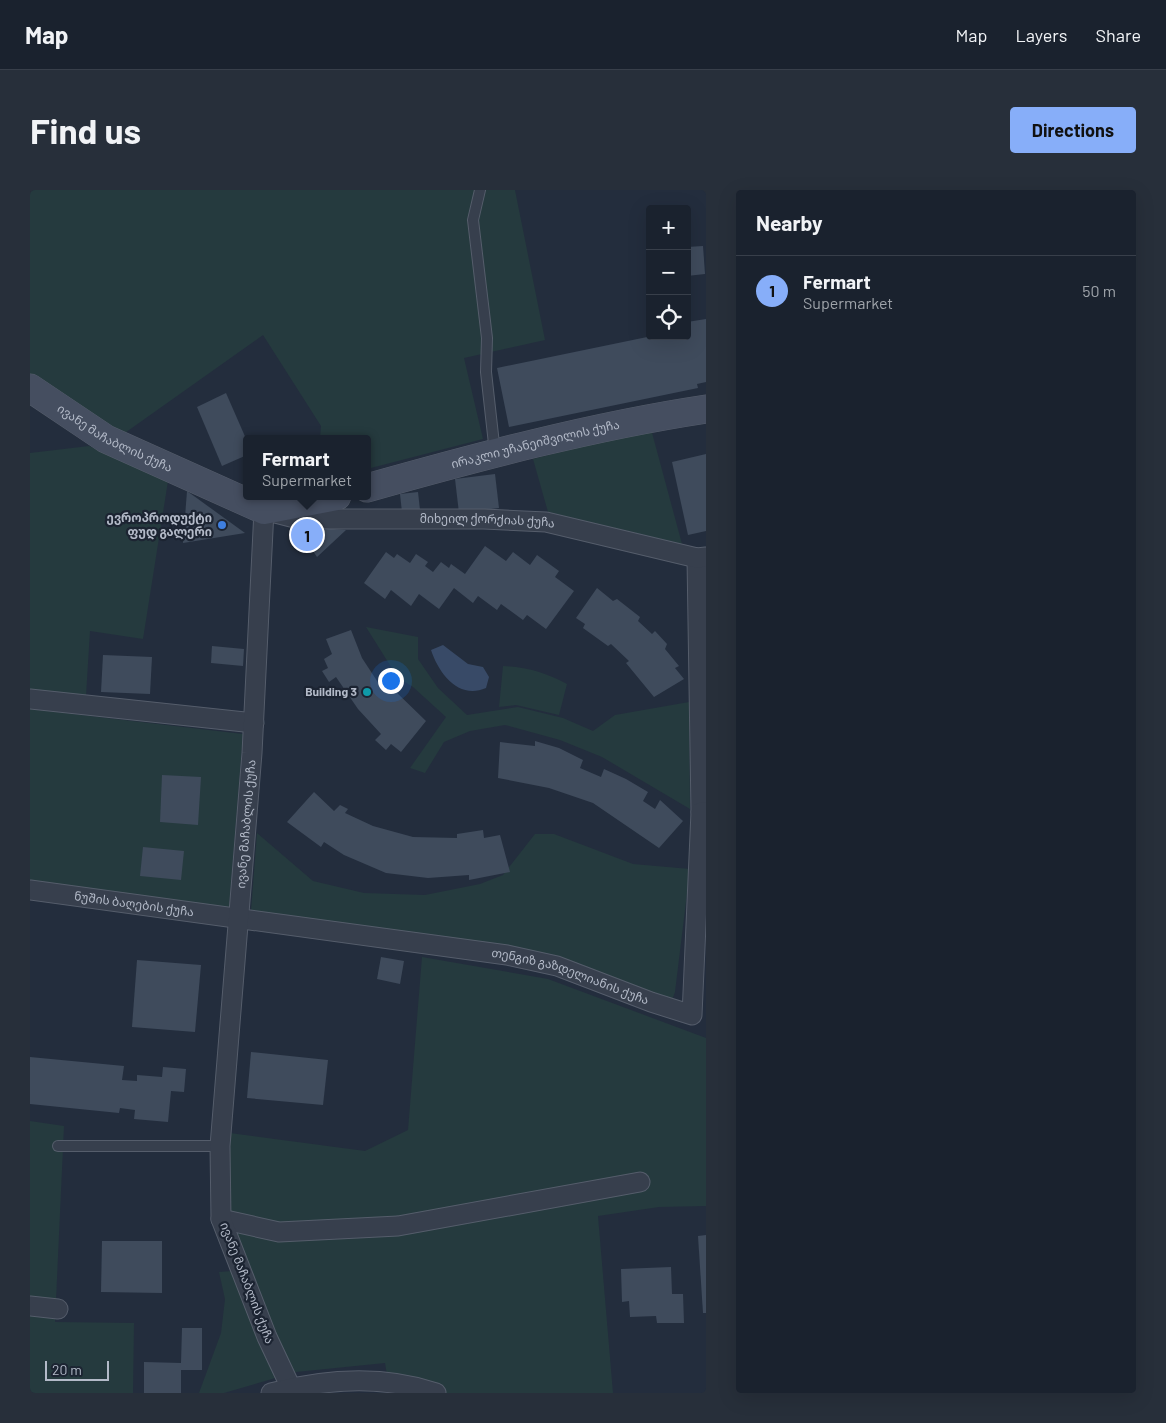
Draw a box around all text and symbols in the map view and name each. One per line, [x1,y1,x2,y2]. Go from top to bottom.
text: Map [25,20,68,49]
text: Map [955,24,987,46]
text: Layers [1015,24,1068,46]
text: Share [1096,24,1141,46]
button: Directions [1010,107,1136,153]
text: Find us [30,109,141,151]
map controls [646,205,691,340]
button: + [646,205,691,250]
text: Nearby [756,210,822,235]
button: − [646,250,691,295]
text: Fermart [803,270,871,293]
text: 1 [769,281,775,300]
text: 50 m [1082,281,1116,300]
text: Supermarket [803,293,893,312]
button: locate [646,295,691,340]
street label: ივანე მაჩაბლის ქუჩა [55,401,175,474]
street label: ირაკლი უჩანეიშვილის ქუჩა [449,417,621,471]
popup [243,435,371,500]
text: Fermart [262,447,330,470]
text: Supermarket [262,470,352,489]
place label: ევროპროდუქტი ფუდ გალერი [107,510,212,540]
street label: მიხეილ ქორქიას ქუჩა [420,511,557,530]
pin: 1 [291,516,323,554]
marker: ევროპროდუქტი ფუდ გალერი [216,519,228,531]
your location [378,668,404,694]
place label: Building 3 [305,684,357,698]
marker: Building 3 [361,686,373,698]
street label: ივანე მაჩაბლის ქუჩა [233,759,257,889]
street label: ნუშის ბაღების ქუჩა [73,888,195,918]
street label: თენგიზ გაზდელიანის ქუჩა [491,945,651,1007]
street label: ივანე მაჩაბლის ქუჩა [216,1220,278,1346]
scale bar [45,1358,109,1381]
text: 20 m [52,1361,82,1378]

